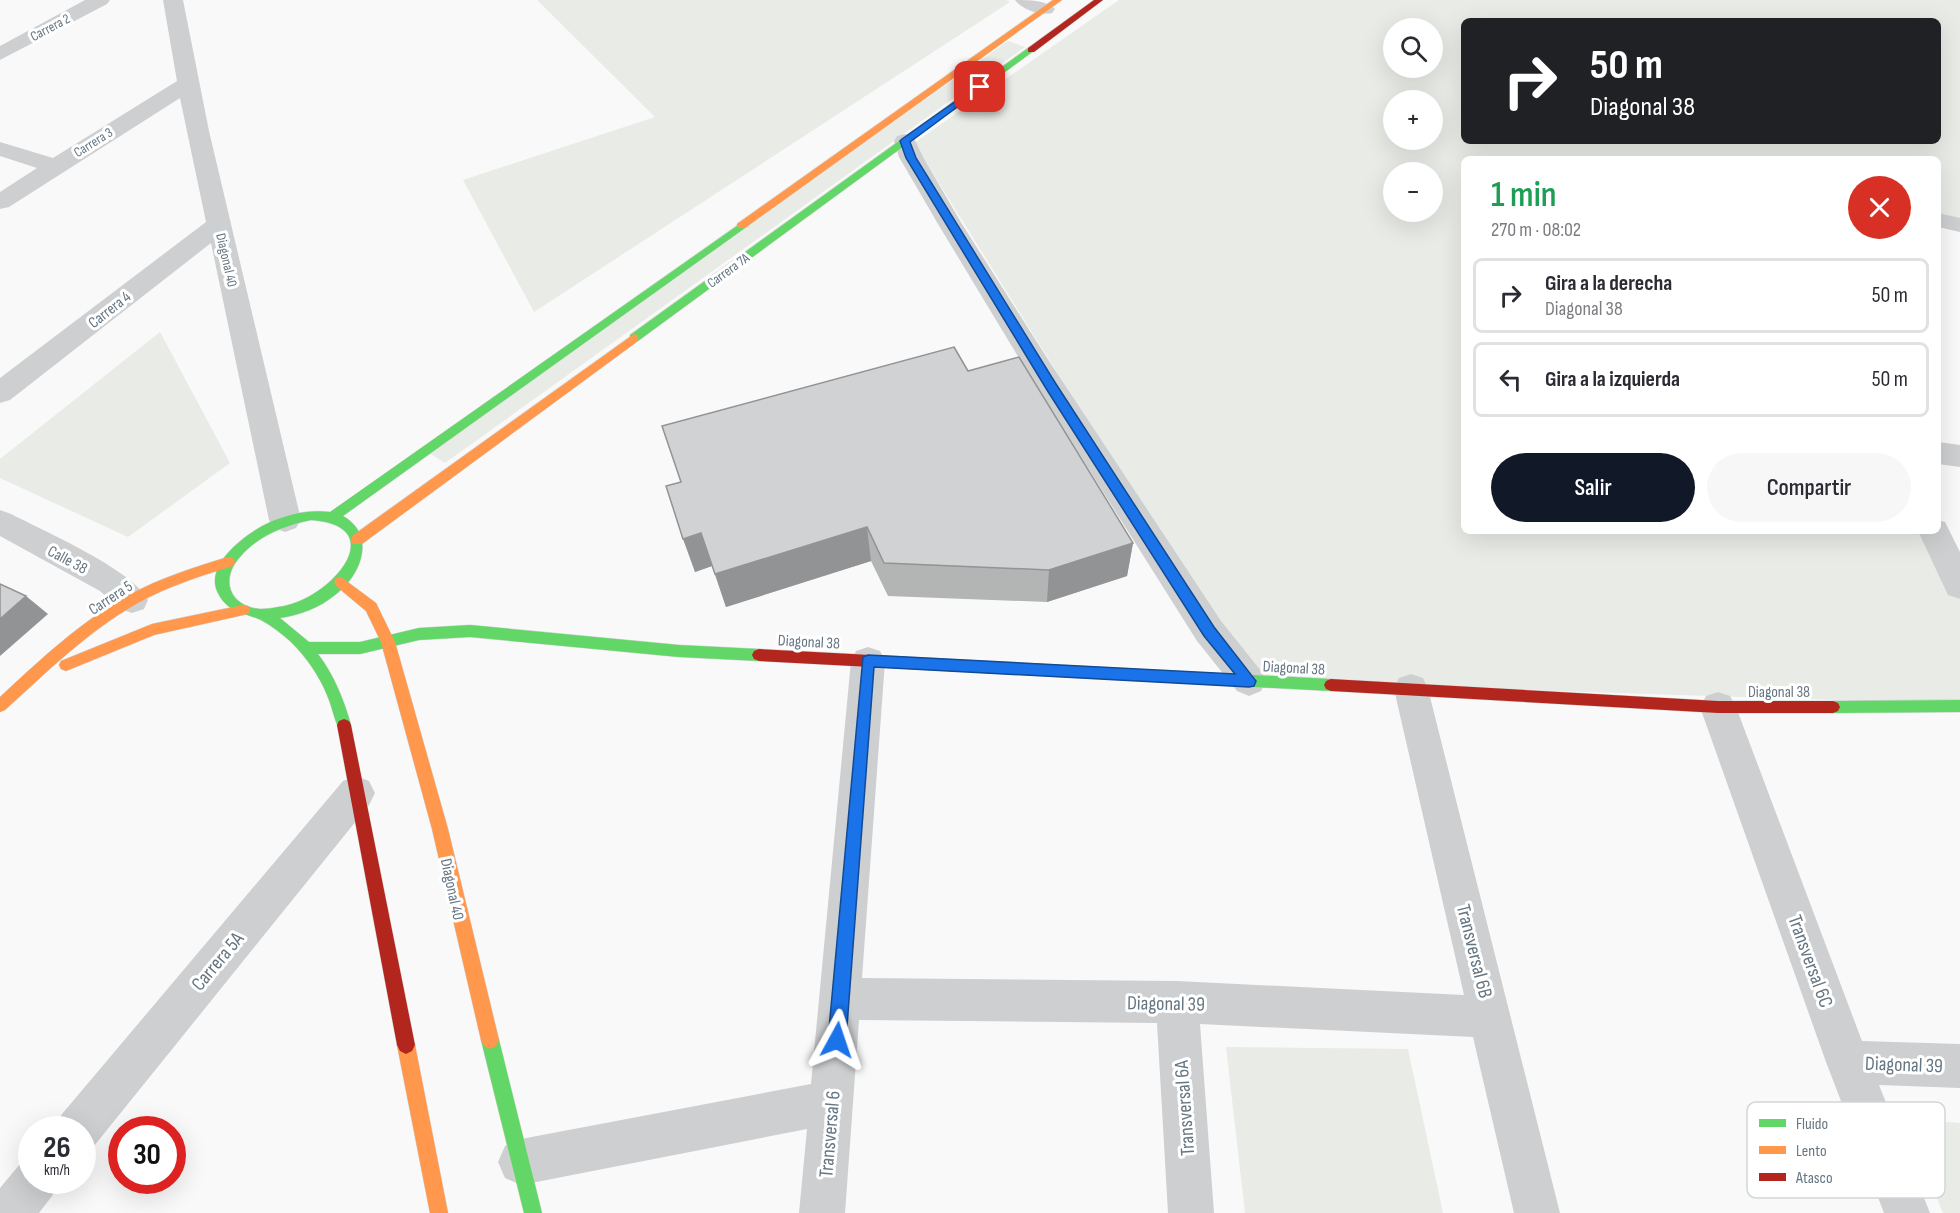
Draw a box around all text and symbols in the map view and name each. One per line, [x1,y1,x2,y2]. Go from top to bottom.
street label: Carrera 2 [27,10,73,45]
map controls [1383,18,1443,222]
button: search [1383,18,1443,78]
text: 50 m [1590,40,1663,91]
icon: right [1491,42,1569,120]
pin [954,61,1005,112]
icon: arrive [963,70,996,103]
button: + [1383,90,1443,150]
text: Diagonal 38 [1590,91,1695,123]
street label: Carrera 3 [71,124,116,161]
button: − [1383,162,1443,222]
text: 1 min [1491,174,1556,217]
button: close [1848,176,1911,239]
text: 270 m · 08:02 [1491,218,1581,242]
street label: Diagonal 40 [212,232,241,289]
street label: Carrera 7A [704,249,754,291]
text: Gira a la derecha [1545,270,1672,297]
icon: right [1494,279,1527,312]
text: 50 m [1872,282,1908,309]
street label: Carrera 4 [85,288,135,333]
text: Diagonal 38 [1545,297,1623,321]
icon: left [1494,363,1527,396]
text: Gira a la izquierda [1545,366,1680,393]
text: 50 m [1872,366,1908,393]
button: Salir [1491,453,1695,522]
button: Compartir [1707,453,1911,522]
street label: Calle 38 [44,542,90,579]
street label: Carrera 5 [85,577,136,619]
street label: Diagonal 38 [777,631,840,654]
street label: Diagonal 38 [1262,657,1325,680]
street label: Diagonal 38 [1748,683,1810,702]
street label: Diagonal 40 [436,857,467,922]
street label: Transversal 6B [1451,902,1497,1001]
street label: Transversal 6C [1782,912,1838,1011]
street label: Carrera 5A [186,927,249,996]
street label: Diagonal 39 [1127,991,1205,1017]
position arrow [805,1008,869,1072]
street label: Diagonal 39 [1865,1052,1943,1078]
street label: Transversal 6A [1170,1059,1200,1156]
street label: Transversal 6 [814,1090,846,1178]
legend [1747,1102,1945,1198]
text: Fluido [1796,1115,1828,1134]
speed limit sign: 30 [108,1116,186,1194]
text: 26 [43,1130,71,1166]
text: Lento [1796,1142,1827,1161]
text: km/h [44,1161,70,1180]
text: Atasco [1795,1169,1833,1188]

